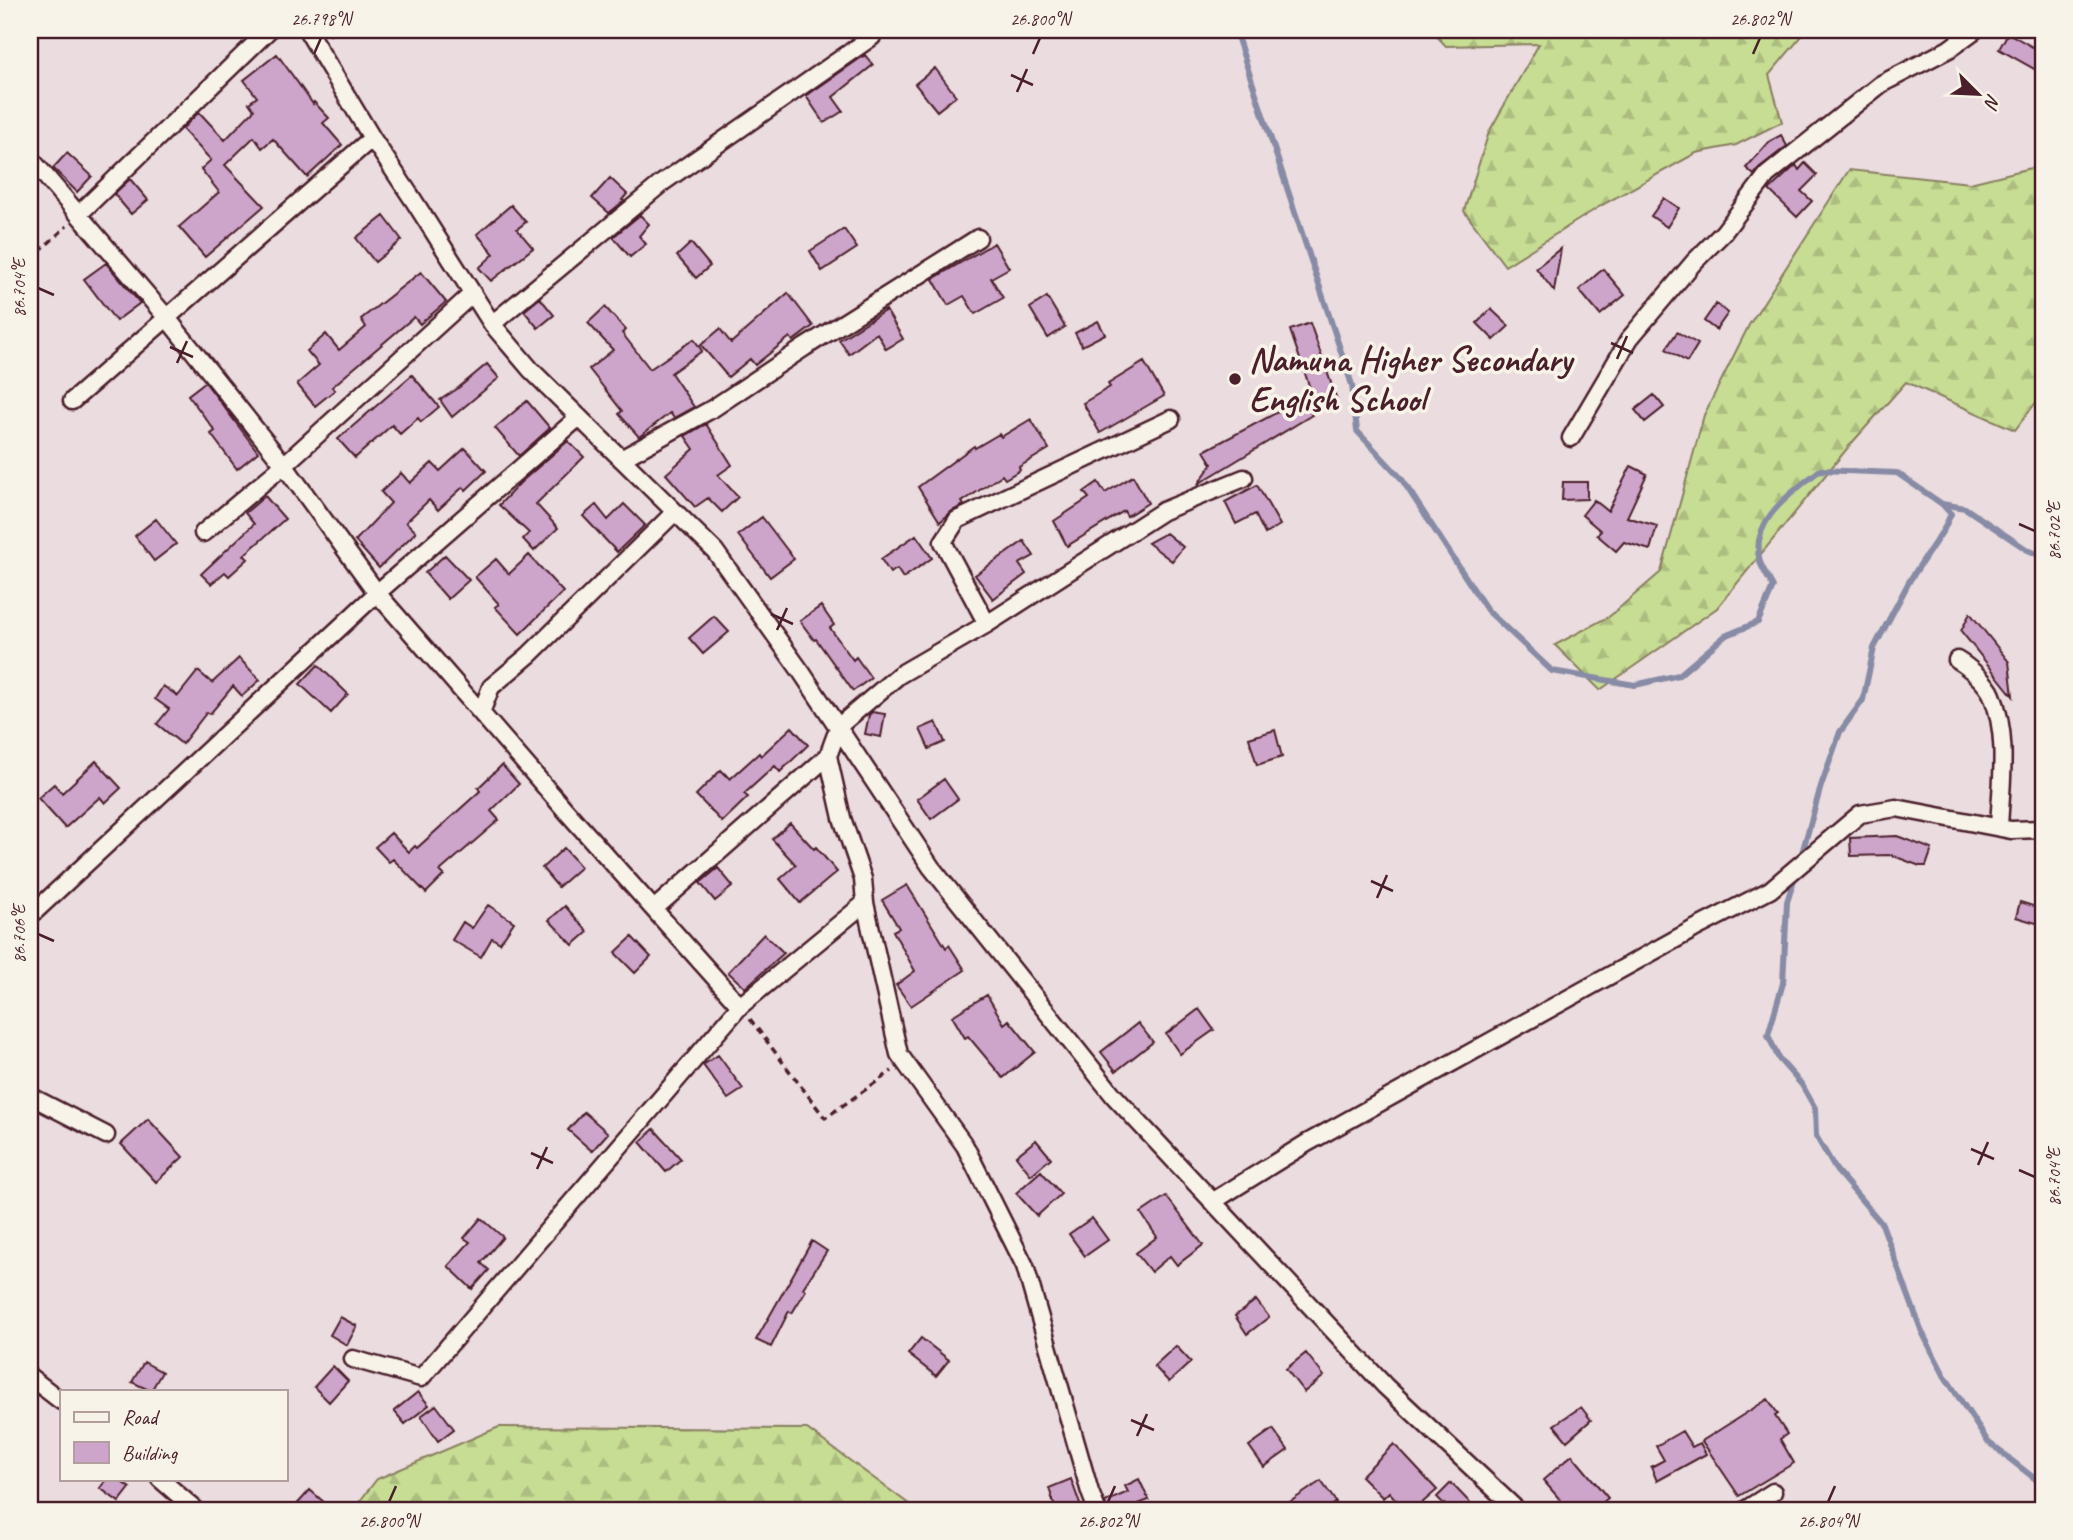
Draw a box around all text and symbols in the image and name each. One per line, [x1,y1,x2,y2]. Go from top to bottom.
text: 26.798°N [291,8,354,30]
text: 26.800°N [1010,8,1073,30]
text: 26.802°N [1730,8,1793,30]
north arrow [1944,60,2014,130]
text: N [1978,90,2006,114]
text: 86.704°E [8,256,30,317]
place label: Namuna Higher Secondary English School [1249,337,1575,422]
marker: Namuna Higher Secondary English School [1227,371,1243,387]
text: 86.702°E [2043,499,2065,560]
text: 86.706°E [8,902,30,963]
text: 86.704°E [2043,1145,2065,1206]
legend [60,1390,287,1480]
text: Road [122,1404,161,1430]
text: Building [122,1440,179,1466]
text: 26.800°N [359,1510,422,1532]
text: 26.802°N [1078,1510,1141,1532]
text: 26.804°N [1798,1510,1861,1532]

